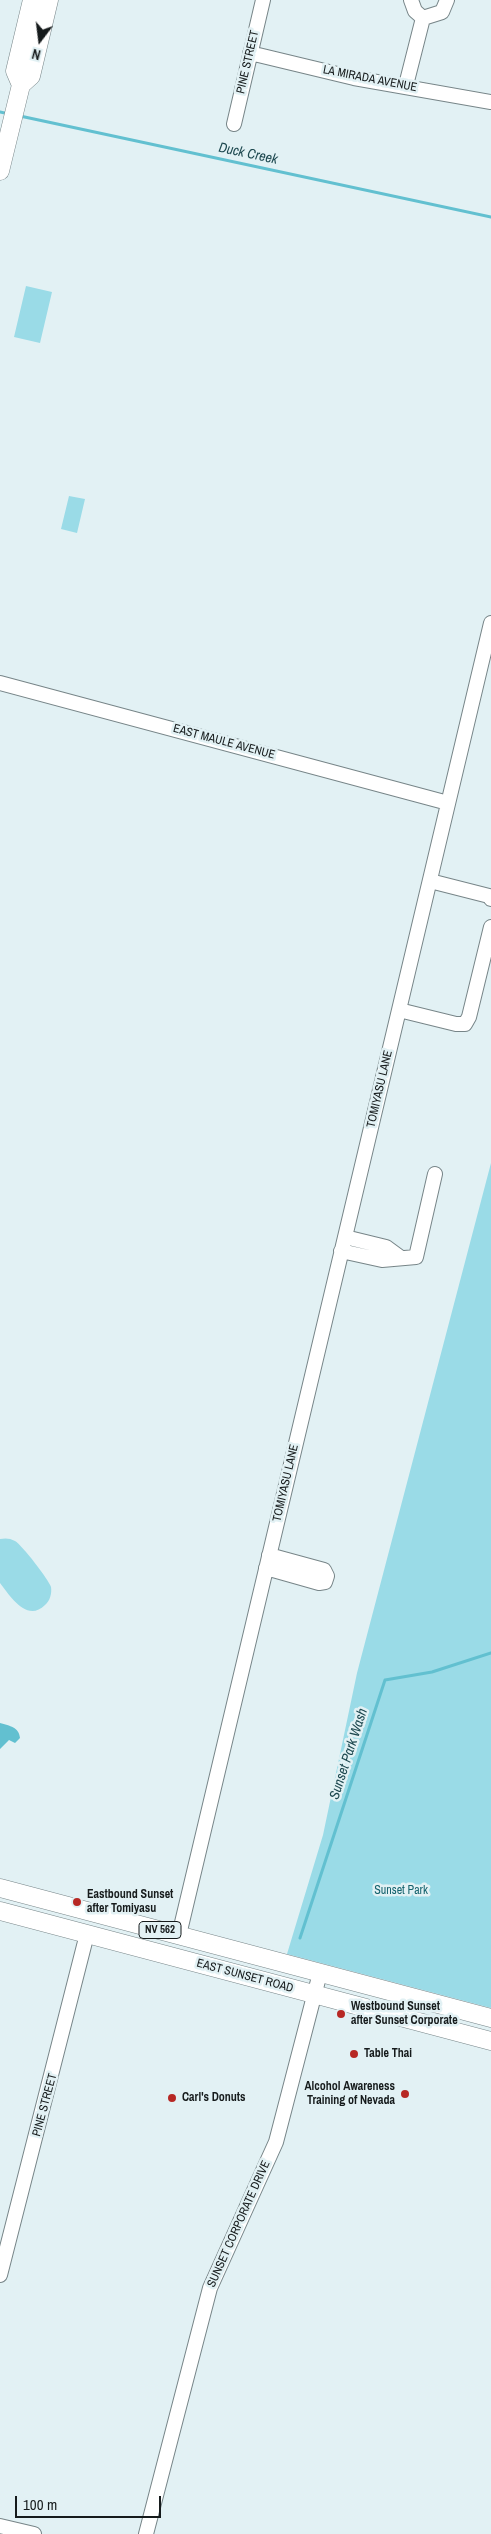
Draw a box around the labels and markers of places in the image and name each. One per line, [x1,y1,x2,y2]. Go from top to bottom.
place label: Eastbound Sunset after Tomiyasu [87,1888,173,1916]
marker: Eastbound Sunset after Tomiyasu [71,1896,83,1908]
place label: Westbound Sunset after Sunset Corporate [351,2000,458,2028]
marker: Westbound Sunset after Sunset Corporate [335,2008,347,2020]
place label: Table Thai [364,2047,412,2061]
marker: Table Thai [348,2048,360,2060]
place label: Alcohol Awareness Training of Nevada [304,2080,395,2108]
marker: Alcohol Awareness Training of Nevada [399,2088,411,2100]
place label: Carl's Donuts [182,2091,246,2105]
marker: Carl's Donuts [166,2092,178,2104]

